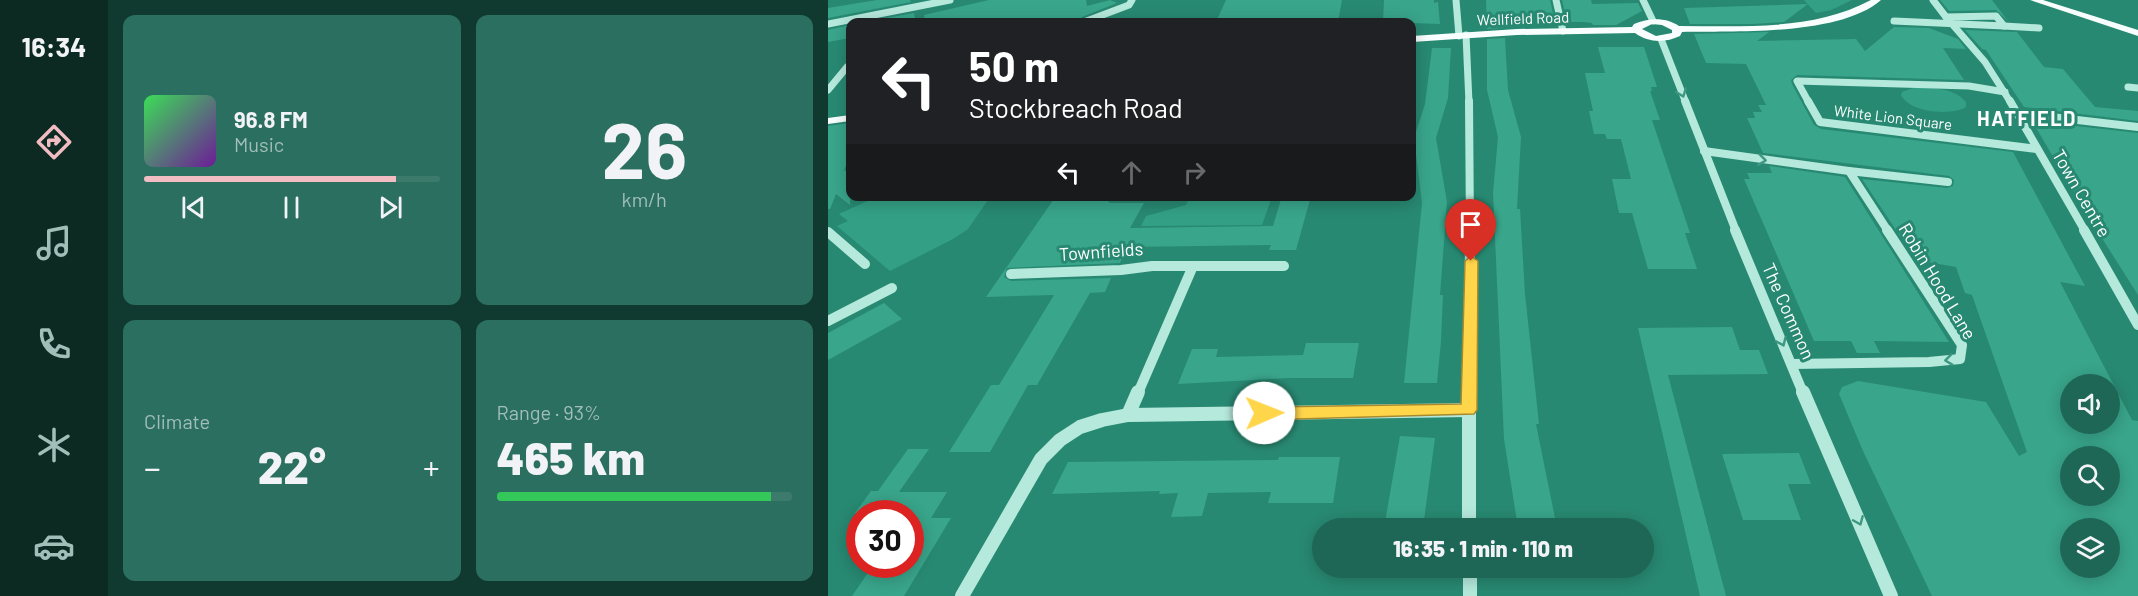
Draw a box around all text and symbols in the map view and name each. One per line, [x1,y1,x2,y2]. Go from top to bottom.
street label: Wellfield Road [1477,7,1569,29]
text: 16:34 [22,30,86,62]
text: 50 m [969,40,1059,90]
icon: left [870,42,948,120]
one-way arrow [1675,87,1688,98]
text: Stockbreach Road [969,91,1183,123]
text: 26 [601,101,687,195]
street label: White Lion Square [1833,101,1953,133]
text: 96.8 FM [234,106,308,132]
district label: HATFIELD [1977,106,2077,130]
icon: directions [33,121,75,163]
text: Music [234,132,284,156]
street label: Town Centre [2048,145,2116,241]
one-way arrow [1757,153,1766,165]
icon: left [1052,156,1085,189]
icon: ahead [1115,156,1148,189]
icon: right [1178,156,1211,189]
text: km/h [622,187,667,211]
icon: previous [177,191,210,224]
icon: pause [275,191,308,224]
icon: next [374,191,407,224]
pin [1445,199,1496,261]
icon: arrive [1454,208,1487,241]
street label: Robin Hood Lane [1895,219,1981,343]
icon: music [33,222,75,264]
street label: Townfields [1058,237,1144,265]
street label: The Common [1758,260,1820,362]
icon: phone [33,323,75,365]
one-way arrow [1775,335,1787,346]
one-way arrow [1944,353,1954,366]
map controls [2060,374,2120,578]
button: sound [2060,374,2120,434]
position arrow [1232,381,1296,445]
text: Range · 93% [497,400,601,424]
text: Climate [144,409,210,433]
icon: climate [33,424,75,466]
text: 465 km [497,430,645,484]
text: 22° [258,439,326,493]
button: search [2060,446,2120,506]
text: − [144,447,161,487]
text: + [423,447,439,487]
speed limit sign: 30 [846,500,924,578]
one-way arrow [1852,515,1864,526]
button: layers [2060,518,2120,578]
icon: car [33,525,75,567]
text: 16:35 · 1 min · 110 m [1393,535,1573,561]

